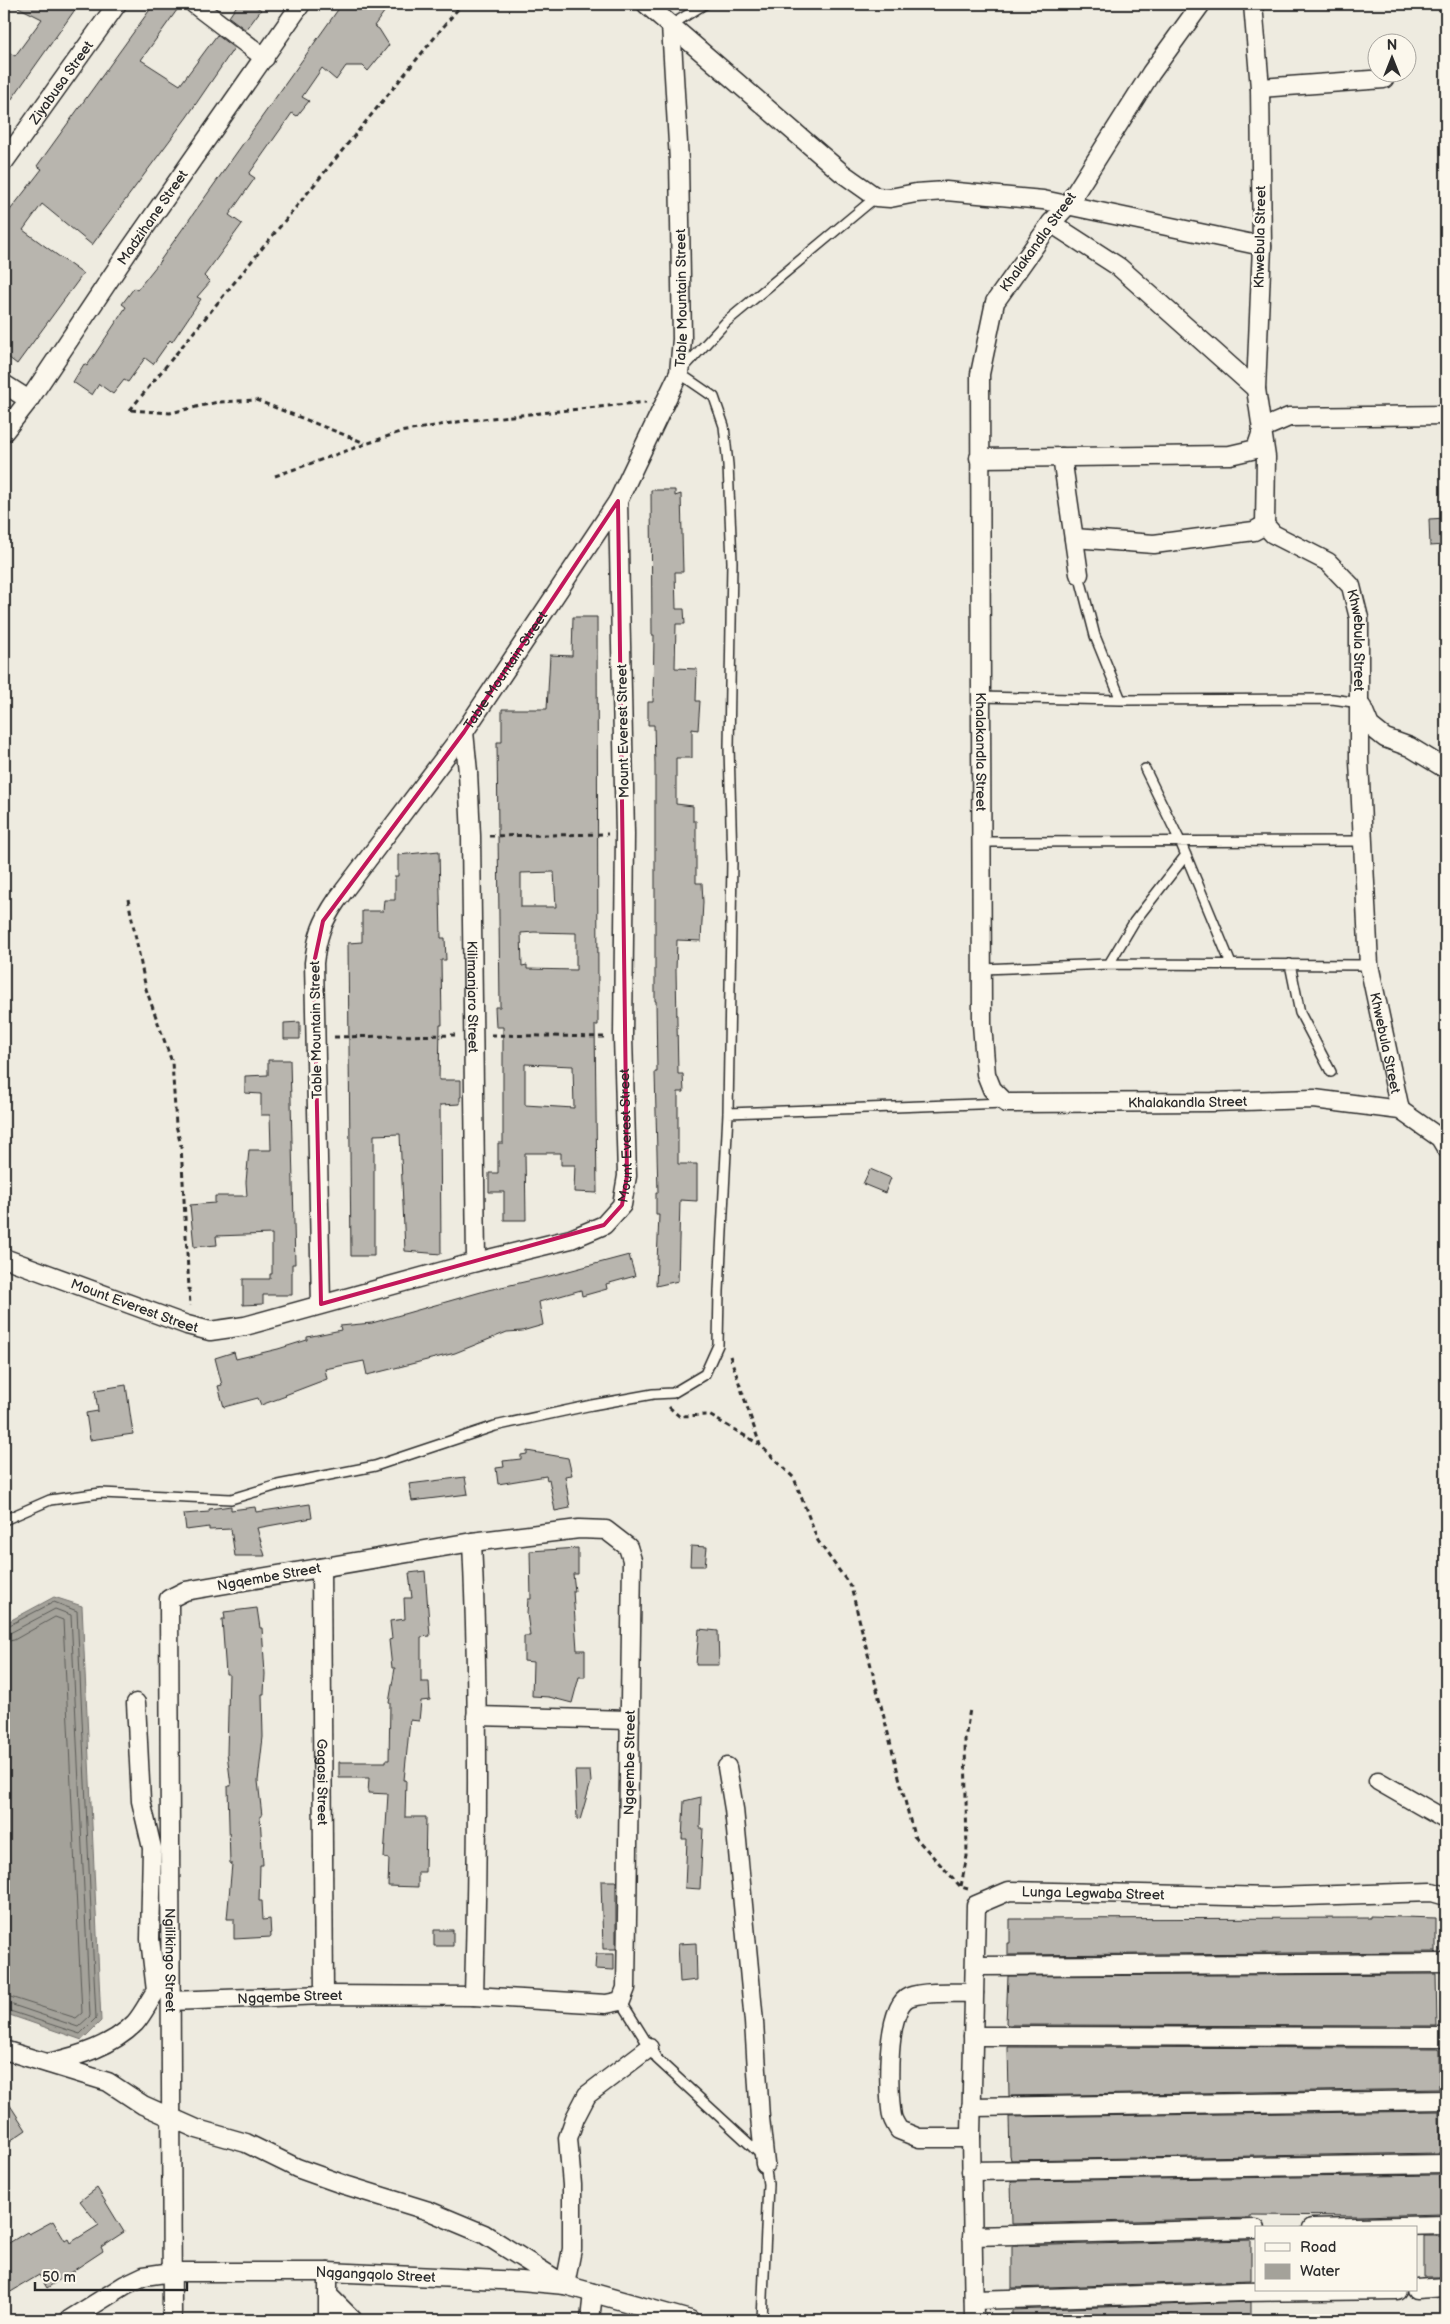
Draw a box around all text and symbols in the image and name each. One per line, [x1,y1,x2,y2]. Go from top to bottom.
north arrow [1368,32,1418,82]
street label: Ziyabusa Street [25,37,97,128]
text: N [1387,37,1397,54]
street label: Madzihane Street [113,166,192,268]
street label: Khwebula Street [1251,185,1269,288]
street label: Khalakandla Street [996,188,1080,295]
street label: Table Mountain Street [671,228,691,368]
street label: Khwebula Street [1344,587,1368,692]
street label: Table Mountain Street [460,607,551,732]
street label: Mount Everest Street [613,663,633,798]
street label: Khalakandla Street [972,692,990,812]
street label: Kilimanjaro Street [464,941,482,1054]
street label: Table Mountain Street [306,960,326,1099]
street label: Khwebula Street [1367,991,1405,1096]
street label: Mount Everest Street [614,1068,636,1204]
street label: Khalakandla Street [1128,1092,1248,1111]
street label: Mount Everest Street [69,1275,201,1336]
street label: Ngqembe Street [216,1559,323,1594]
street label: Ngqembe Street [620,1709,638,1815]
street label: Gagasi Street [314,1739,331,1826]
street label: Lunga Legwaba Street [1022,1883,1165,1903]
street label: Ngilikingo Street [162,1908,179,2013]
street label: Ngqembe Street [237,1986,343,2007]
legend [1255,2226,1418,2292]
text: Road [1300,2238,1336,2257]
scale bar [35,2259,188,2291]
text: Water [1300,2262,1340,2281]
street label: Nqgangqolo Street [316,2263,437,2286]
text: 50 m [42,2268,76,2287]

